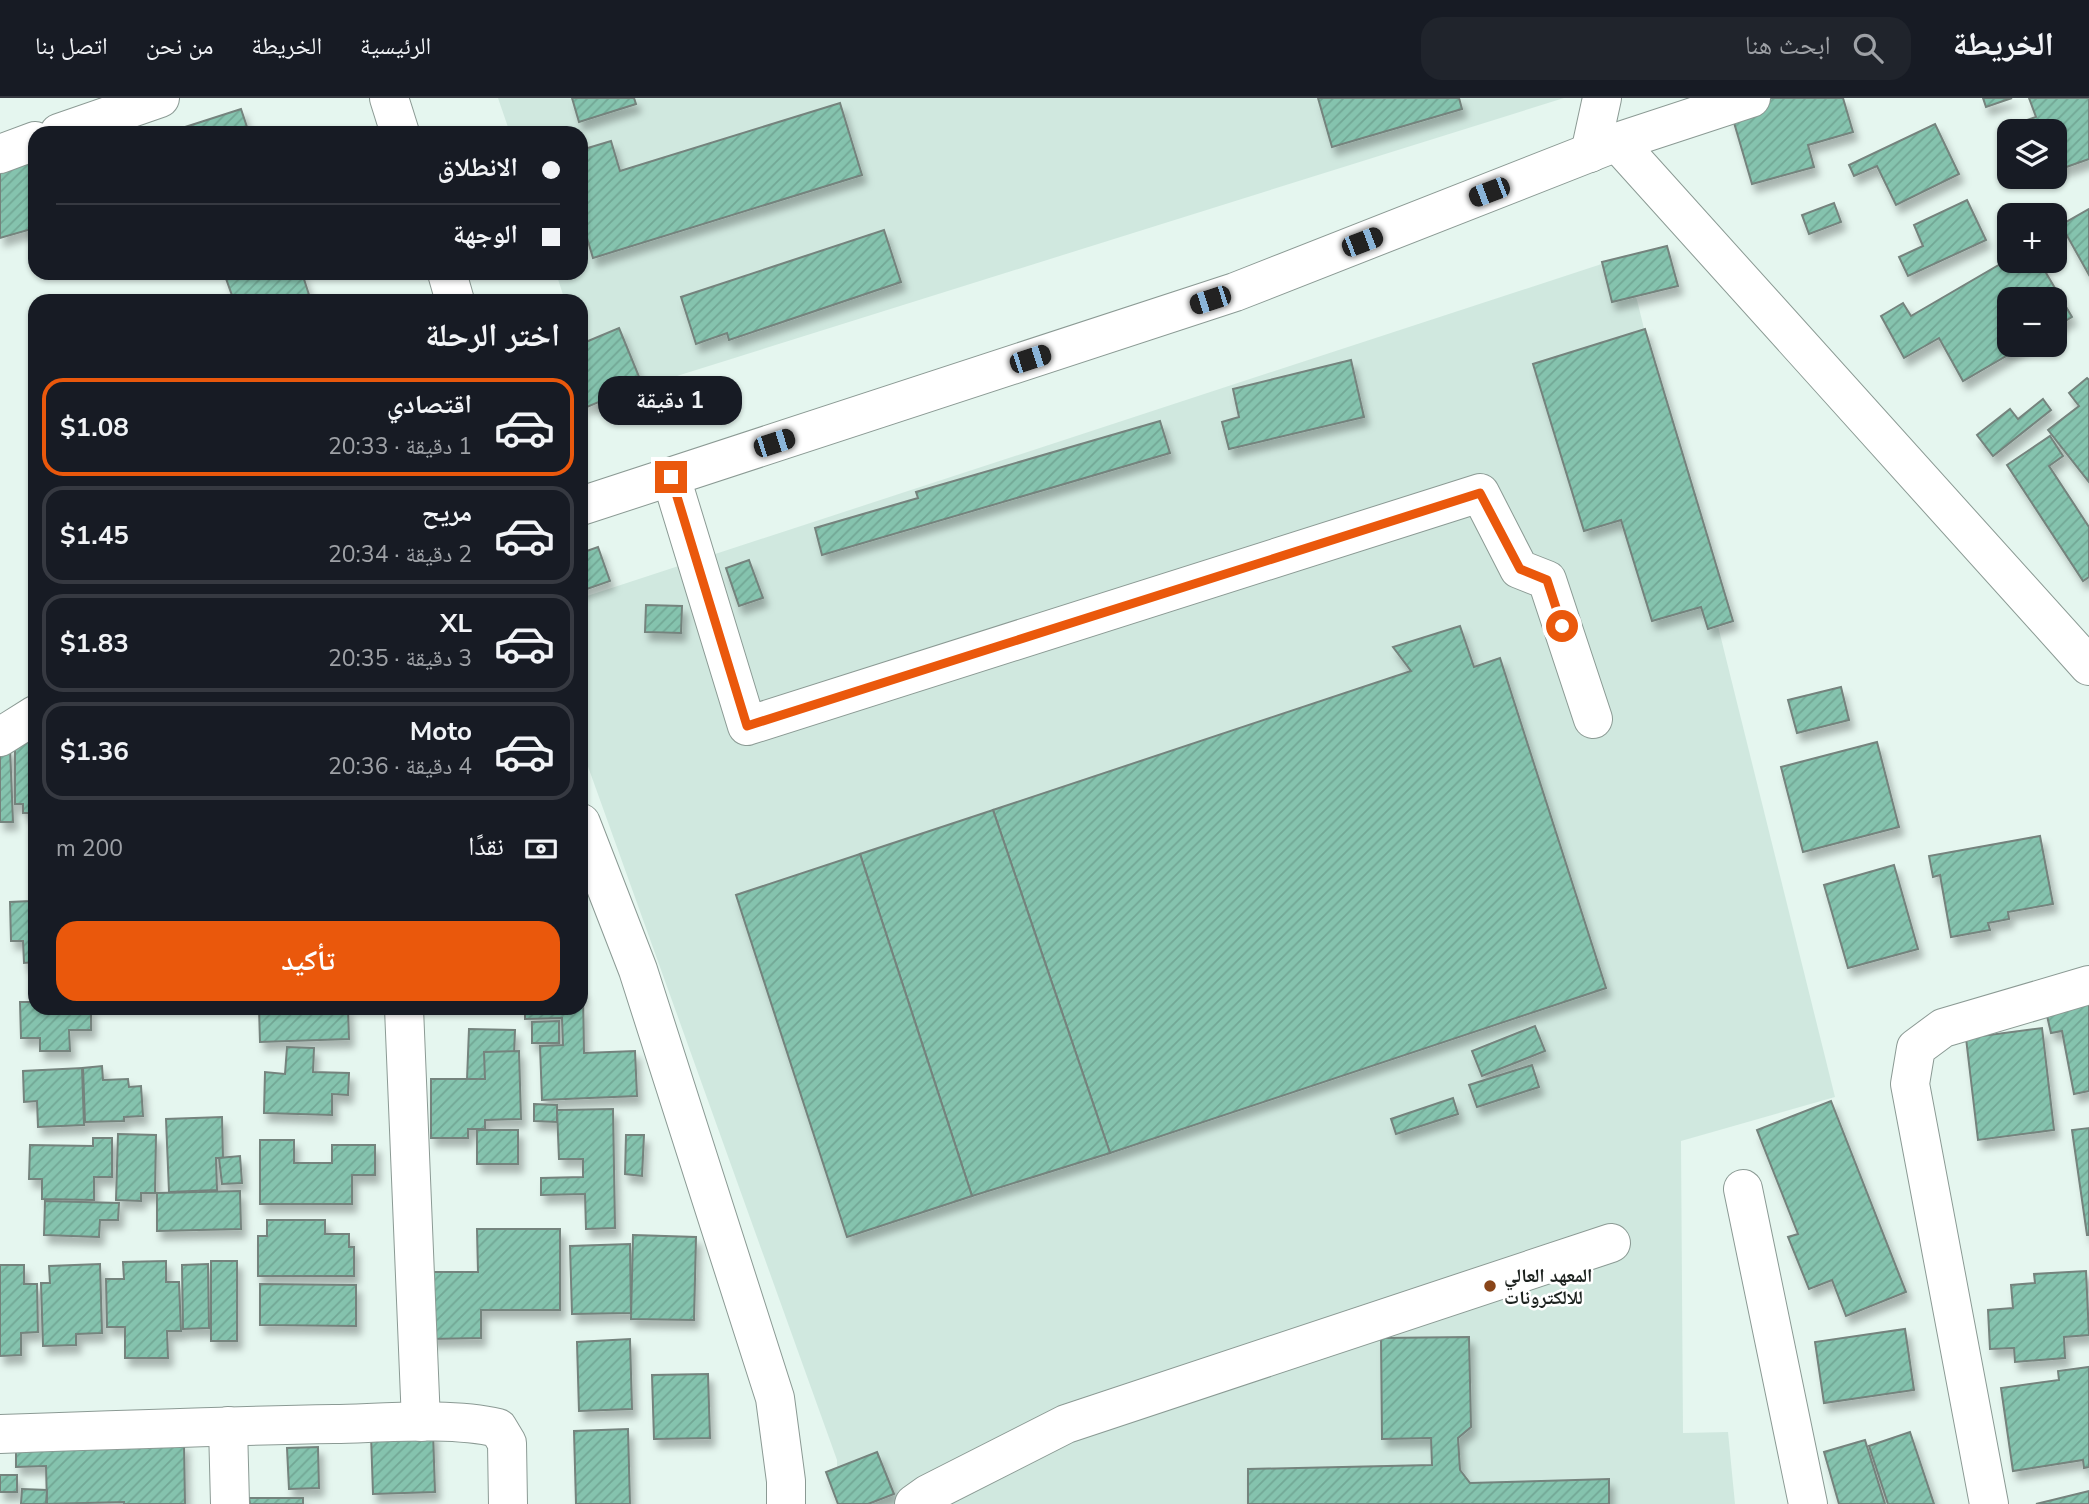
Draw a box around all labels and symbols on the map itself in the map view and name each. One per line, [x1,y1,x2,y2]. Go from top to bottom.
car [1466,175,1513,209]
car [1339,225,1386,259]
car [1187,284,1234,316]
car [1007,343,1054,375]
callout: 1 دقيقة [599,376,743,424]
car [751,427,798,459]
route end [655,461,687,493]
route start [1546,610,1578,642]
place label: المعهد العالي للالكترونات [1504,1263,1593,1311]
marker: المعهد العالي للالكترونات [1482,1278,1498,1294]

